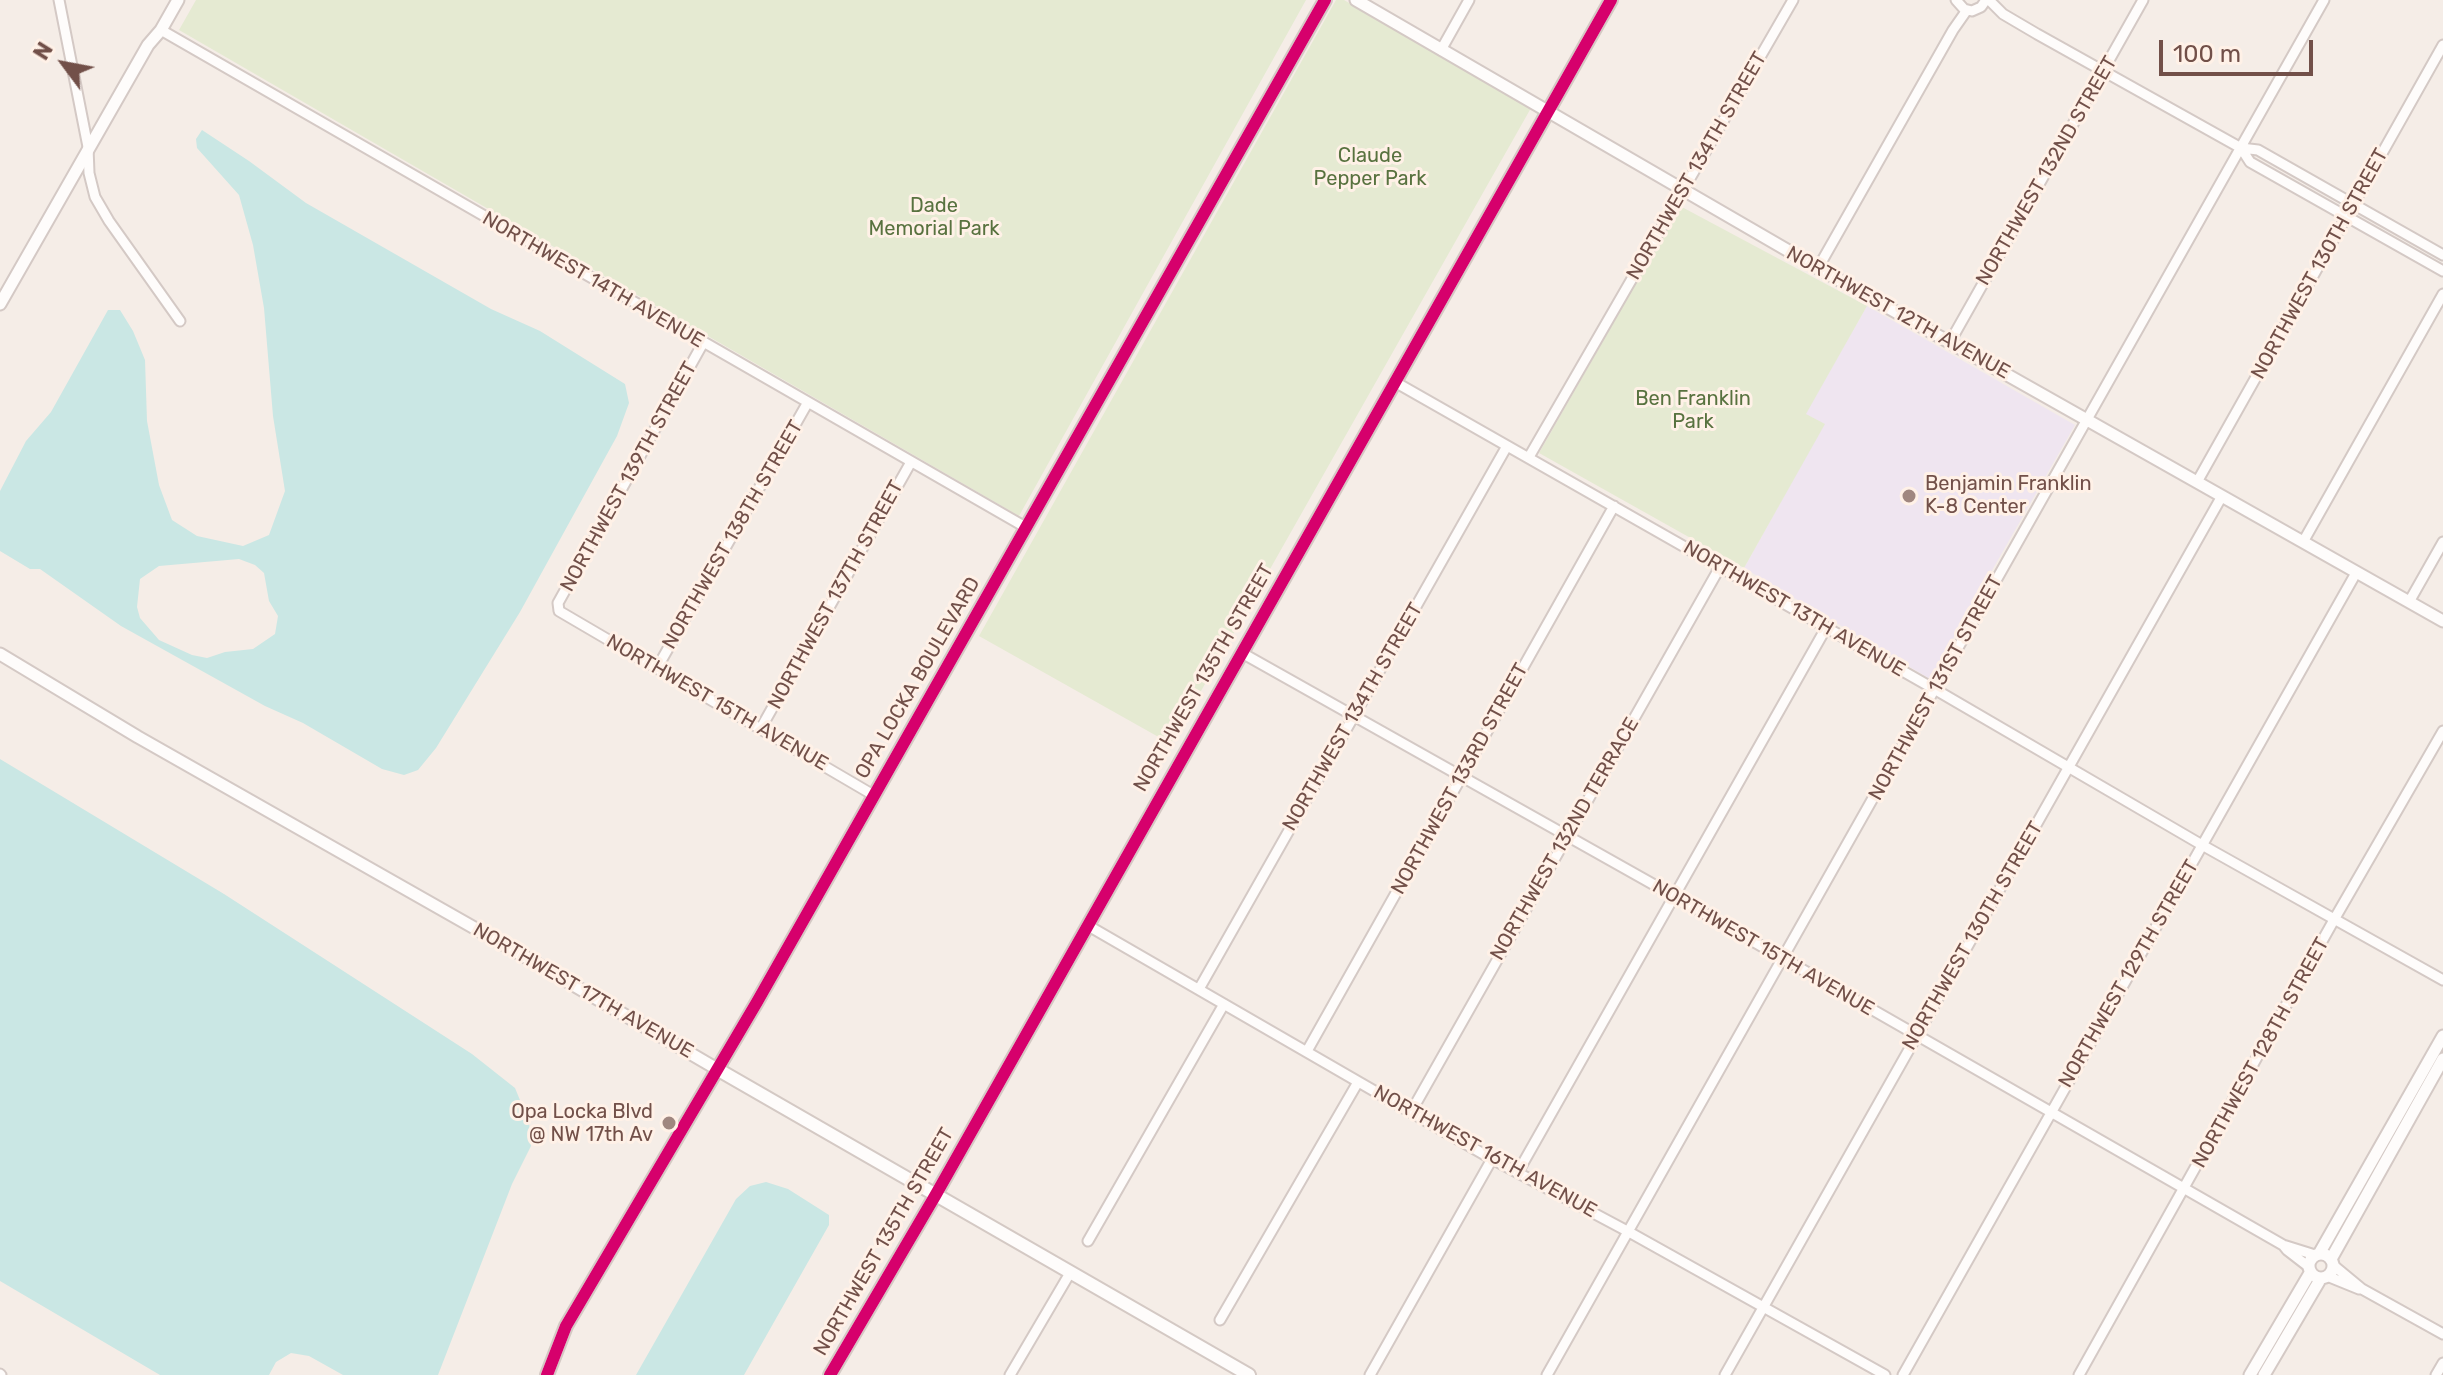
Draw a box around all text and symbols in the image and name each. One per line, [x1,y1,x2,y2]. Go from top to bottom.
north arrow [24,24,104,104]
scale bar [2163,24,2317,74]
text: N [28,37,59,65]
text: 100 m [2173,40,2241,68]
street label: NORTHWEST 134TH STREET [1622,48,1772,284]
street label: NORTHWEST 132ND STREET [1971,52,2123,290]
park label: Claude Pepper Park [1313,144,1427,191]
street label: NORTHWEST 130TH STREET [2247,145,2393,383]
park label: Dade Memorial Park [868,194,1000,241]
street label: NORTHWEST 14TH AVENUE [478,207,708,353]
street label: NORTHWEST 12TH AVENUE [1782,241,2014,385]
street label: NORTHWEST 139TH STREET [556,358,702,596]
park label: Ben Franklin Park [1635,387,1751,434]
street label: NORTHWEST 138TH STREET [658,416,808,654]
place label: Benjamin Franklin K-8 Center [1925,472,2092,519]
street label: NORTHWEST 137TH STREET [763,477,909,713]
marker: Benjamin Franklin K-8 Center [1900,487,1918,505]
street label: NORTHWEST 13TH AVENUE [1679,536,1909,682]
street label: NORTHWEST 135TH STREET [1129,560,1279,796]
street label: NORTHWEST 131ST STREET [1864,571,2008,805]
street label: OPA LOCKA BOULEVARD [850,573,986,783]
street label: NORTHWEST 134TH STREET [1278,599,1428,835]
street label: NORTHWEST 15TH AVENUE [602,630,832,776]
street label: NORTHWEST 133RD STREET [1386,659,1534,899]
street label: NORTHWEST 132ND TERRACE [1485,713,1645,965]
street label: NORTHWEST 130TH STREET [1898,818,2048,1054]
street label: NORTHWEST 129TH STREET [2054,856,2204,1092]
street label: NORTHWEST 15TH AVENUE [1648,875,1878,1021]
street label: NORTHWEST 17TH AVENUE [469,918,697,1064]
street label: NORTHWEST 128TH STREET [2188,934,2334,1172]
street label: NORTHWEST 16TH AVENUE [1369,1081,1601,1223]
place label: Opa Locka Blvd @ NW 17th Av [511,1100,653,1147]
marker: Opa Locka Blvd @ NW 17th Av [660,1114,678,1132]
street label: NORTHWEST 135TH STREET [809,1124,959,1360]

